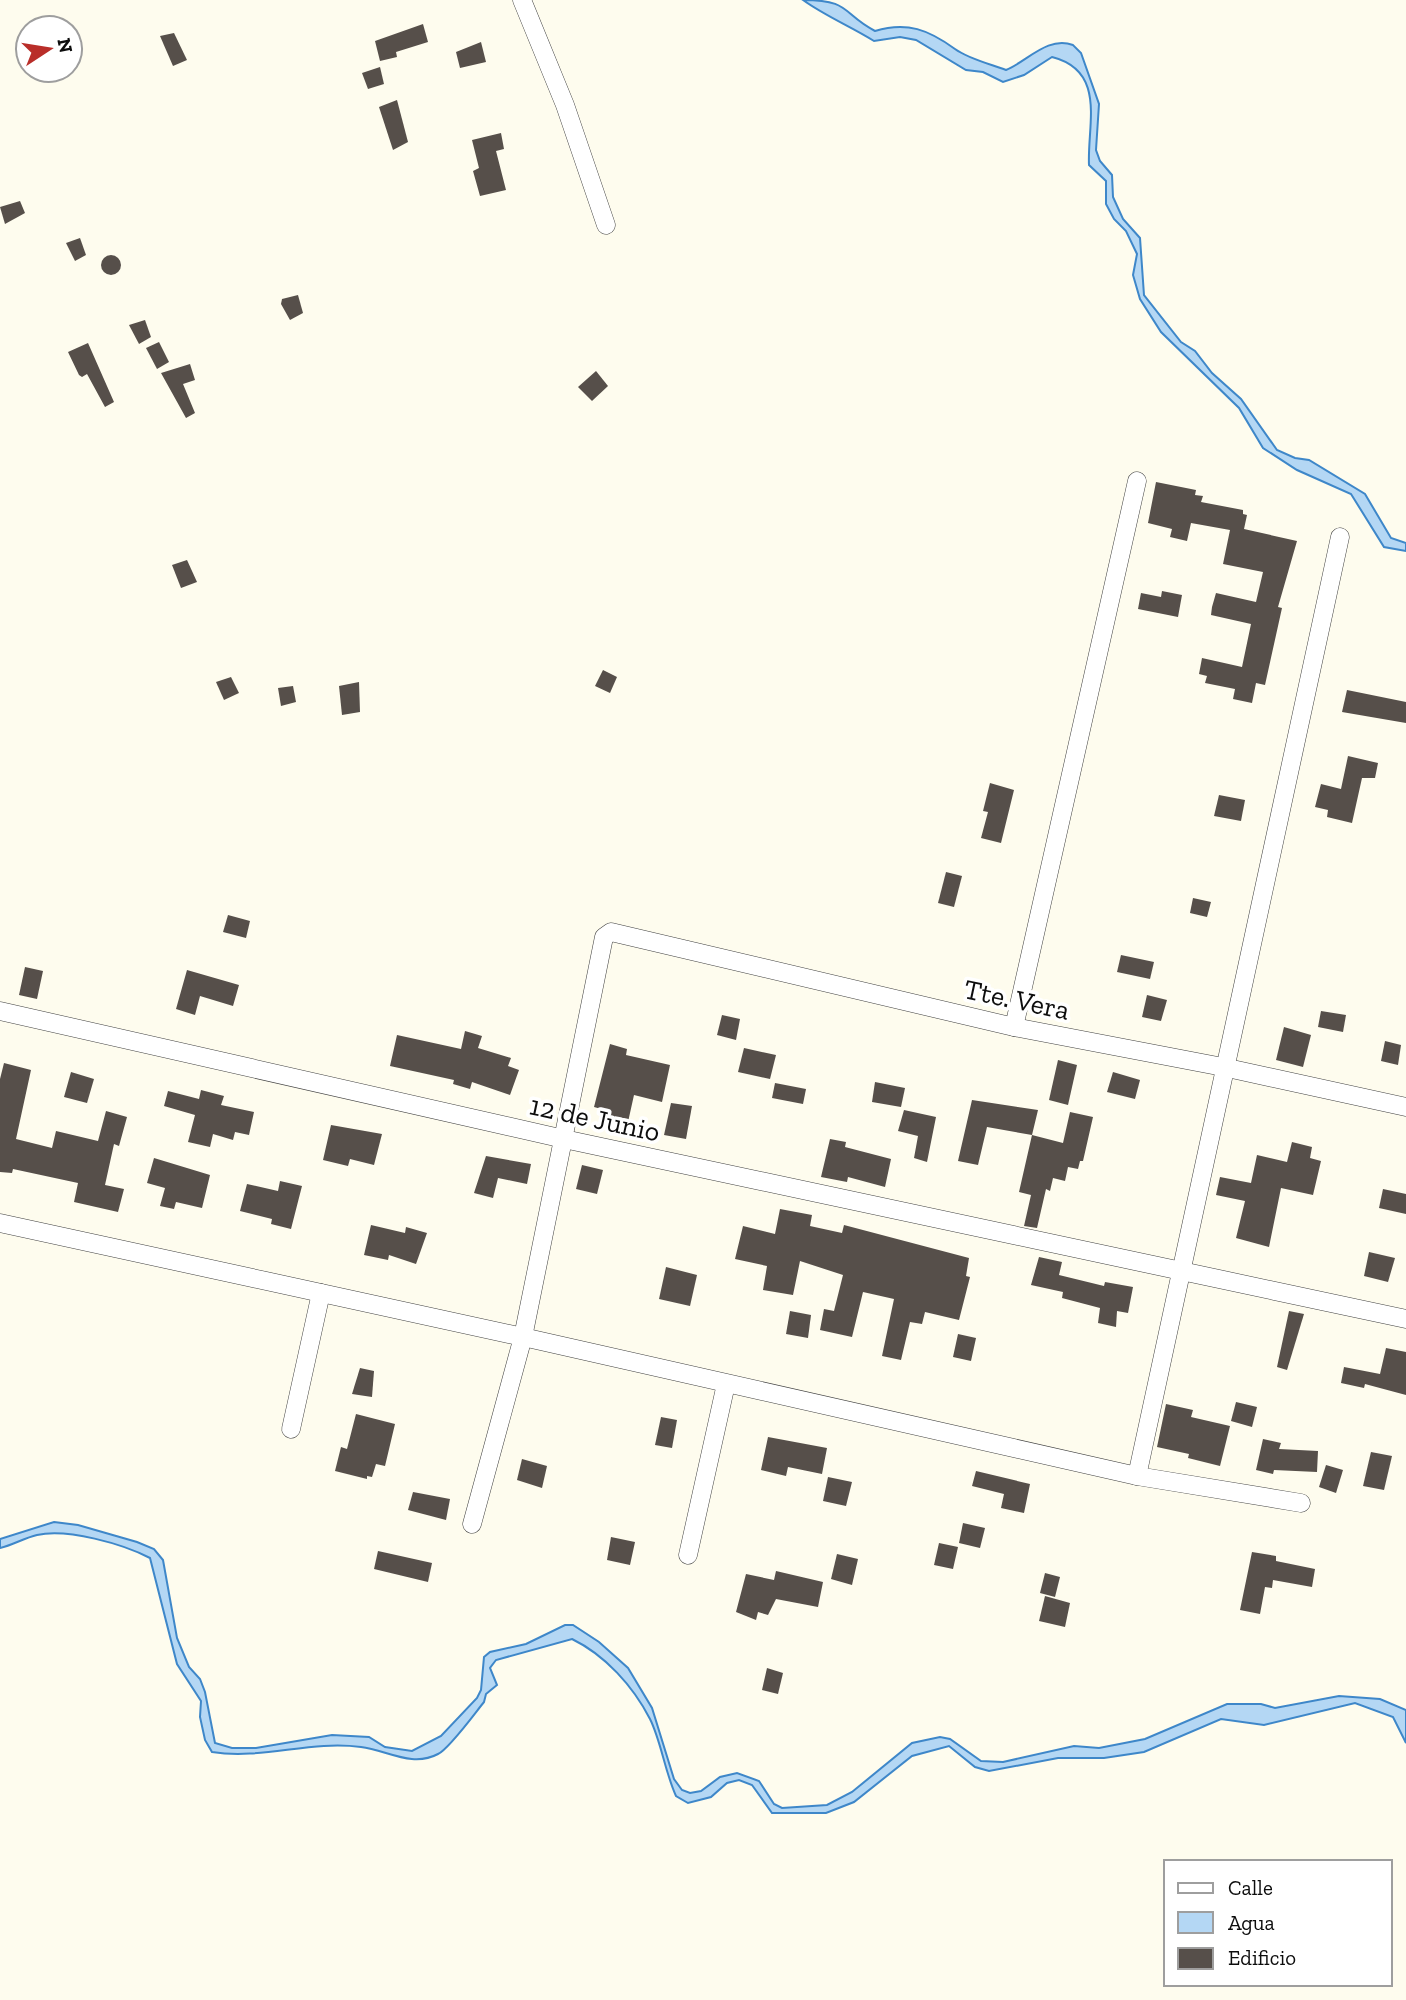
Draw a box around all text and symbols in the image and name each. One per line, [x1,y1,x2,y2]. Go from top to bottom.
north arrow [14,14,84,84]
text: N [52,36,78,55]
street label: Tte. Vera [961,972,1073,1027]
street label: 12 de Junio [527,1089,663,1148]
legend [1164,1860,1392,1986]
text: Calle [1228,1875,1273,1900]
text: Agua [1228,1910,1275,1935]
text: Edificio [1228,1945,1296,1970]

